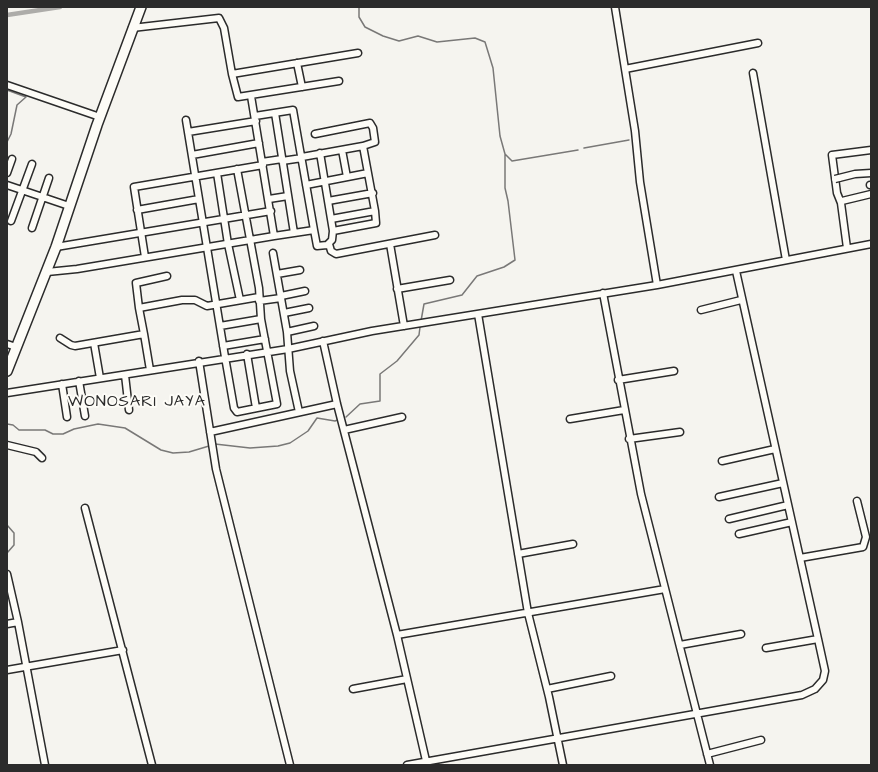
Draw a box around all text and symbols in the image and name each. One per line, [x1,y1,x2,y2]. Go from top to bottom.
district label: WONOSARI JAYA [68,393,206,413]

